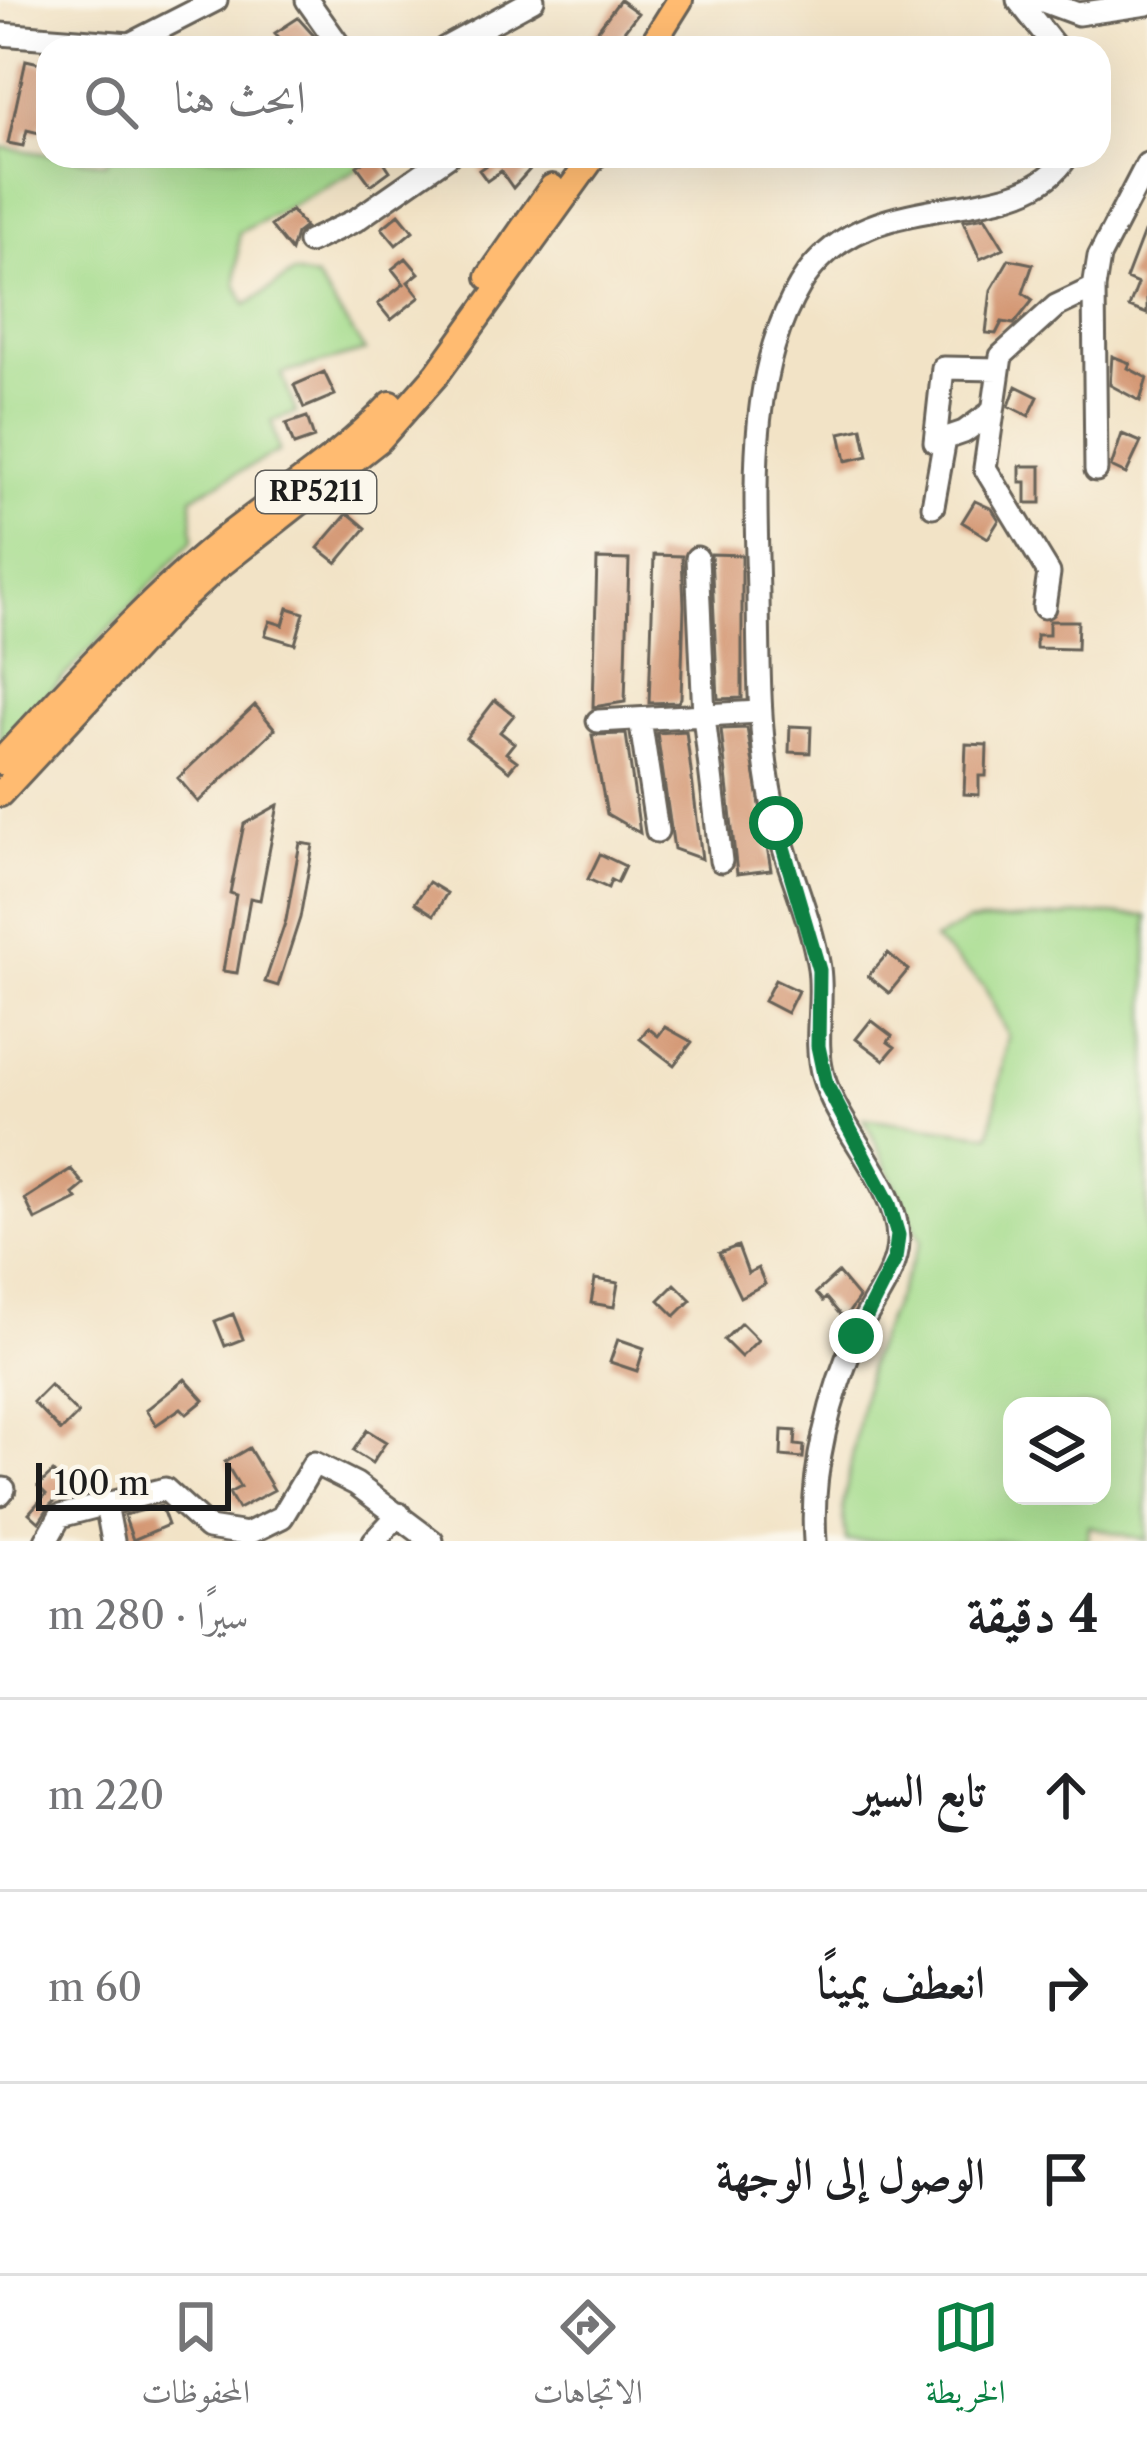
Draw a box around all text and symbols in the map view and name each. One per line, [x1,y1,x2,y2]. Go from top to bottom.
search box [36,36,1111,168]
icon: search [78,69,144,135]
text: ابحث هنا [174,69,306,125]
road number: RP5211 [256,471,376,513]
route start [749,796,803,850]
route end [829,1309,883,1363]
map controls [1003,1397,1111,1505]
button: layers [1003,1397,1111,1505]
scale bar [36,1457,231,1510]
text: 100 m [54,1463,149,1504]
text: 4 دقيقة [967,1583,1099,1645]
text: سيرًا · 280 m [48,1591,249,1639]
text: تابع السير [856,1762,985,1818]
icon: ahead [1033,1762,1099,1828]
text: 220 m [48,1771,164,1819]
text: انعطف يمينًا [817,1954,985,2010]
icon: right [1033,1954,1099,2020]
text: 60 m [48,1963,142,2011]
text: الوصول إلى الوجهة [716,2146,985,2202]
icon: arrive [1033,2146,1099,2212]
tab: المحفوظات [141,2294,250,2424]
tab: الاتجاهات [533,2294,643,2424]
tab: الخريطة [925,2294,1006,2424]

